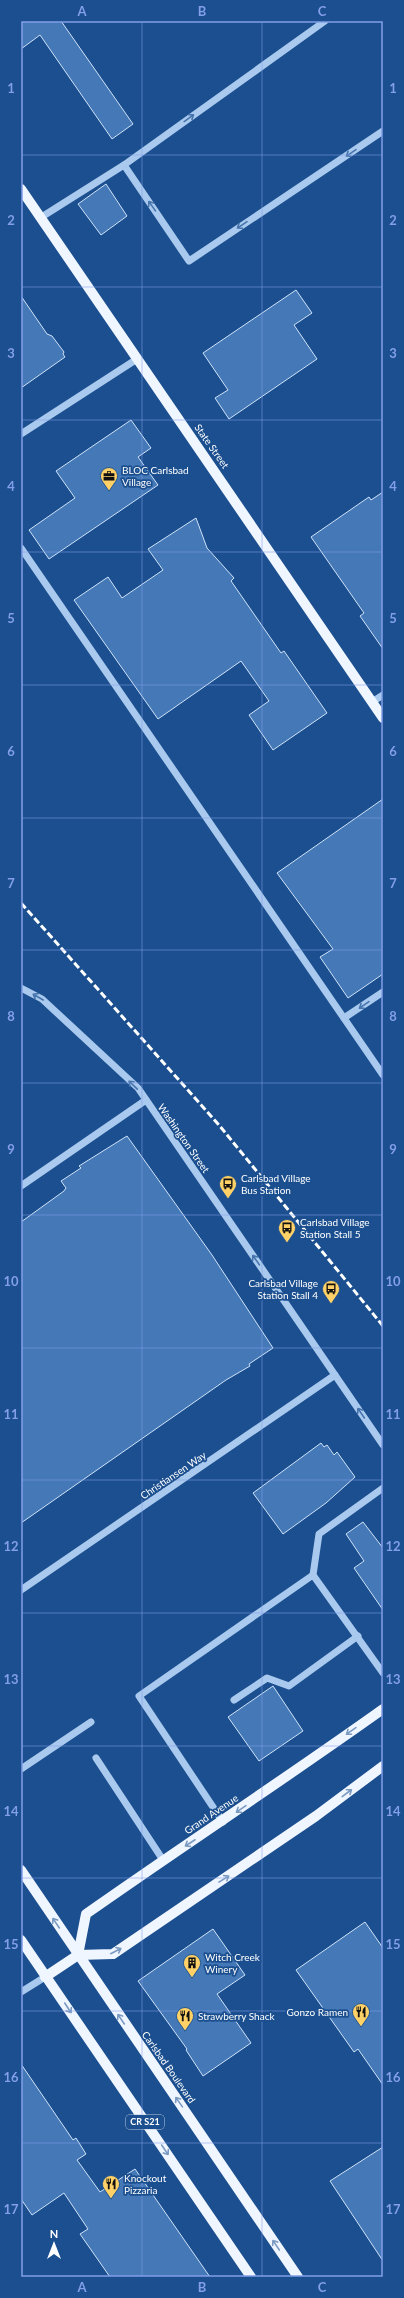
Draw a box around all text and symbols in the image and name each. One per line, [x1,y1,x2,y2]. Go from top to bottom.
text: A [76,3,87,19]
text: B [198,3,207,19]
text: C [318,3,327,19]
text: 1 [7,80,15,96]
text: 1 [389,80,397,96]
one-way arrow [184,114,195,122]
one-way arrow [345,149,356,157]
one-way arrow [148,201,156,212]
text: 2 [7,212,15,228]
text: 2 [389,212,397,228]
one-way arrow [237,221,248,229]
text: 3 [7,345,15,361]
text: 3 [389,345,397,361]
street label: State Street [192,421,232,471]
place label: BLOC Carlsbad Village [122,464,189,488]
office icon: BLOC Carlsbad Village [99,466,119,491]
text: 4 [7,478,15,494]
text: 4 [389,478,397,494]
text: 5 [7,610,15,626]
text: 5 [389,610,397,626]
text: 6 [7,743,15,759]
text: 6 [389,743,397,759]
text: 7 [7,875,15,891]
text: 7 [389,875,397,891]
one-way arrow [32,993,44,1001]
one-way arrow [358,1001,369,1009]
text: 8 [7,1008,15,1024]
text: 8 [389,1008,397,1024]
one-way arrow [128,1080,138,1089]
street label: Washington Street [156,1101,213,1175]
text: 9 [7,1141,15,1157]
text: 9 [389,1141,397,1157]
place label: Carlsbad Village Bus Station [241,1172,311,1196]
bus stop icon: Carlsbad Village Bus Station [218,1174,238,1199]
place label: Carlsbad Village Station Stall 5 [300,1216,370,1240]
bus stop icon: Carlsbad Village Station Stall 5 [277,1218,297,1243]
one-way arrow [252,1255,260,1266]
text: 10 [3,1273,19,1289]
text: 10 [385,1273,401,1289]
place label: Carlsbad Village Station Stall 4 [248,1277,318,1301]
bus stop icon: Carlsbad Village Station Stall 4 [321,1279,341,1304]
text: 11 [3,1406,19,1422]
text: 11 [385,1406,401,1422]
one-way arrow [357,1408,365,1419]
street label: Christiansen Way [138,1448,209,1501]
text: 12 [3,1538,19,1554]
text: 12 [385,1538,401,1554]
text: 13 [3,1671,19,1687]
text: 13 [385,1671,401,1687]
one-way arrow [346,1727,357,1736]
one-way arrow [341,1789,352,1797]
street label: Grand Avenue [182,1792,240,1836]
text: 14 [3,1803,19,1819]
text: 14 [385,1803,401,1819]
one-way arrow [236,1805,247,1813]
one-way arrow [184,1839,196,1847]
one-way arrow [218,1874,230,1882]
one-way arrow [52,1917,61,1928]
text: 15 [3,1936,19,1952]
text: 15 [385,1936,401,1952]
one-way arrow [110,1947,122,1954]
place label: Witch Creek Winery [205,1951,261,1975]
building icon: Witch Creek Winery [182,1953,202,1978]
restaurant icon: Gonzo Ramen [351,2002,371,2027]
one-way arrow [63,2003,72,2014]
restaurant icon: Strawberry Shack [175,2006,195,2031]
place label: Gonzo Ramen [287,2006,348,2018]
place label: Strawberry Shack [198,2010,275,2022]
one-way arrow [117,2013,125,2025]
street label: Carlsbad Boulevard [140,2029,198,2105]
text: 16 [3,2069,19,2085]
text: 16 [385,2069,401,2085]
one-way arrow [175,2097,183,2108]
road number: CR S21 [126,2115,164,2129]
one-way arrow [161,2145,169,2156]
place label: Knockout Pizzaria [124,2172,167,2196]
restaurant icon: Knockout Pizzaria [101,2174,121,2199]
text: 17 [3,2201,19,2217]
text: 17 [385,2201,401,2217]
north arrow [34,2224,74,2264]
text: N [50,2227,58,2240]
one-way arrow [272,2240,280,2251]
text: A [76,2279,87,2295]
text: B [198,2279,207,2295]
text: C [318,2279,327,2295]

